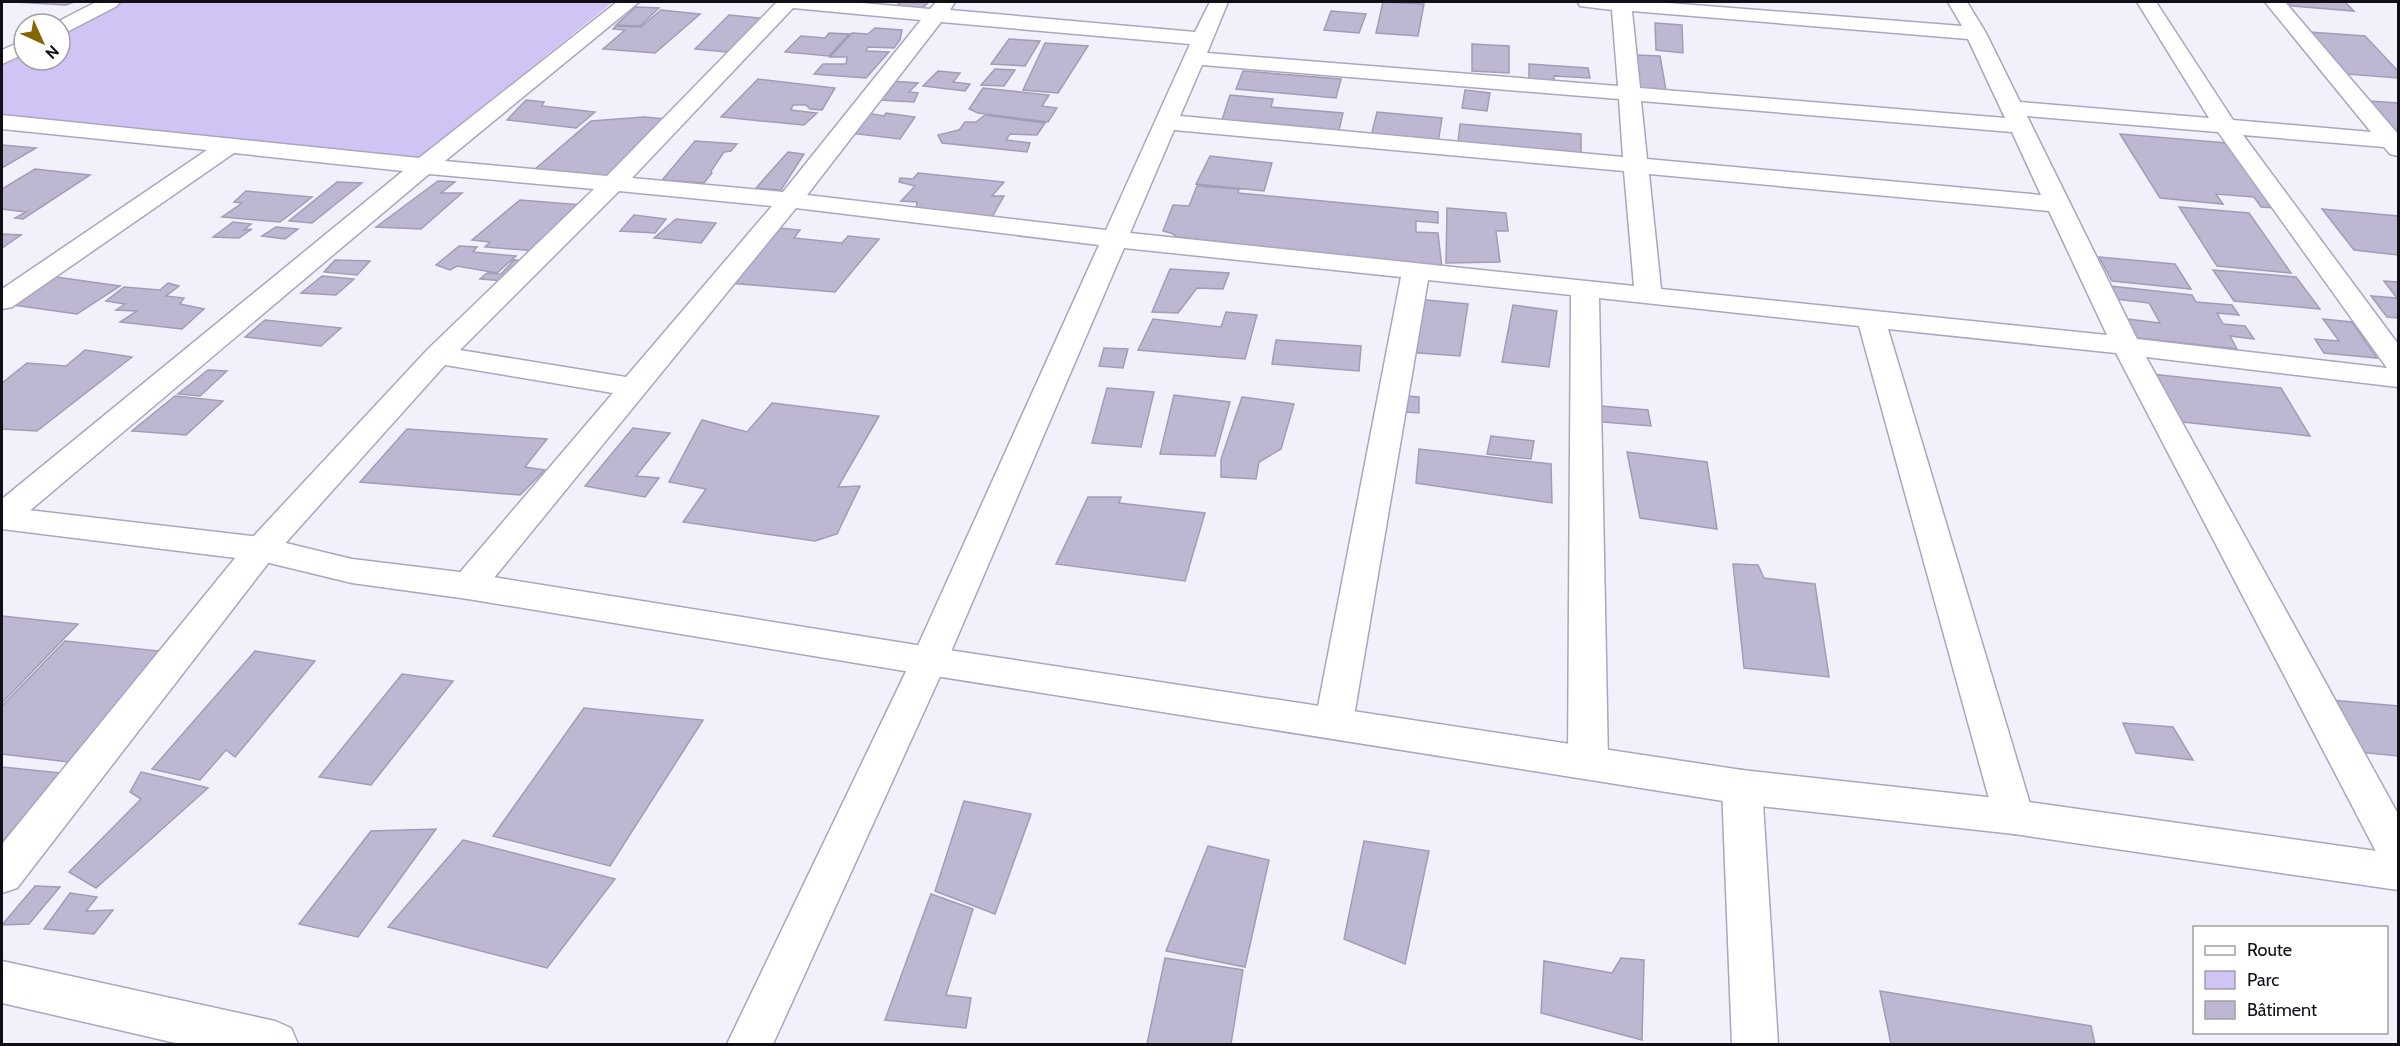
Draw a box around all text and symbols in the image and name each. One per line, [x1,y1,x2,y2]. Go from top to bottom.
north arrow [12,12,72,72]
text: N [42,42,63,63]
legend [2193,926,2388,1034]
text: Route [2247,939,2292,961]
text: Parc [2247,969,2279,991]
text: Bâtiment [2247,999,2317,1021]

